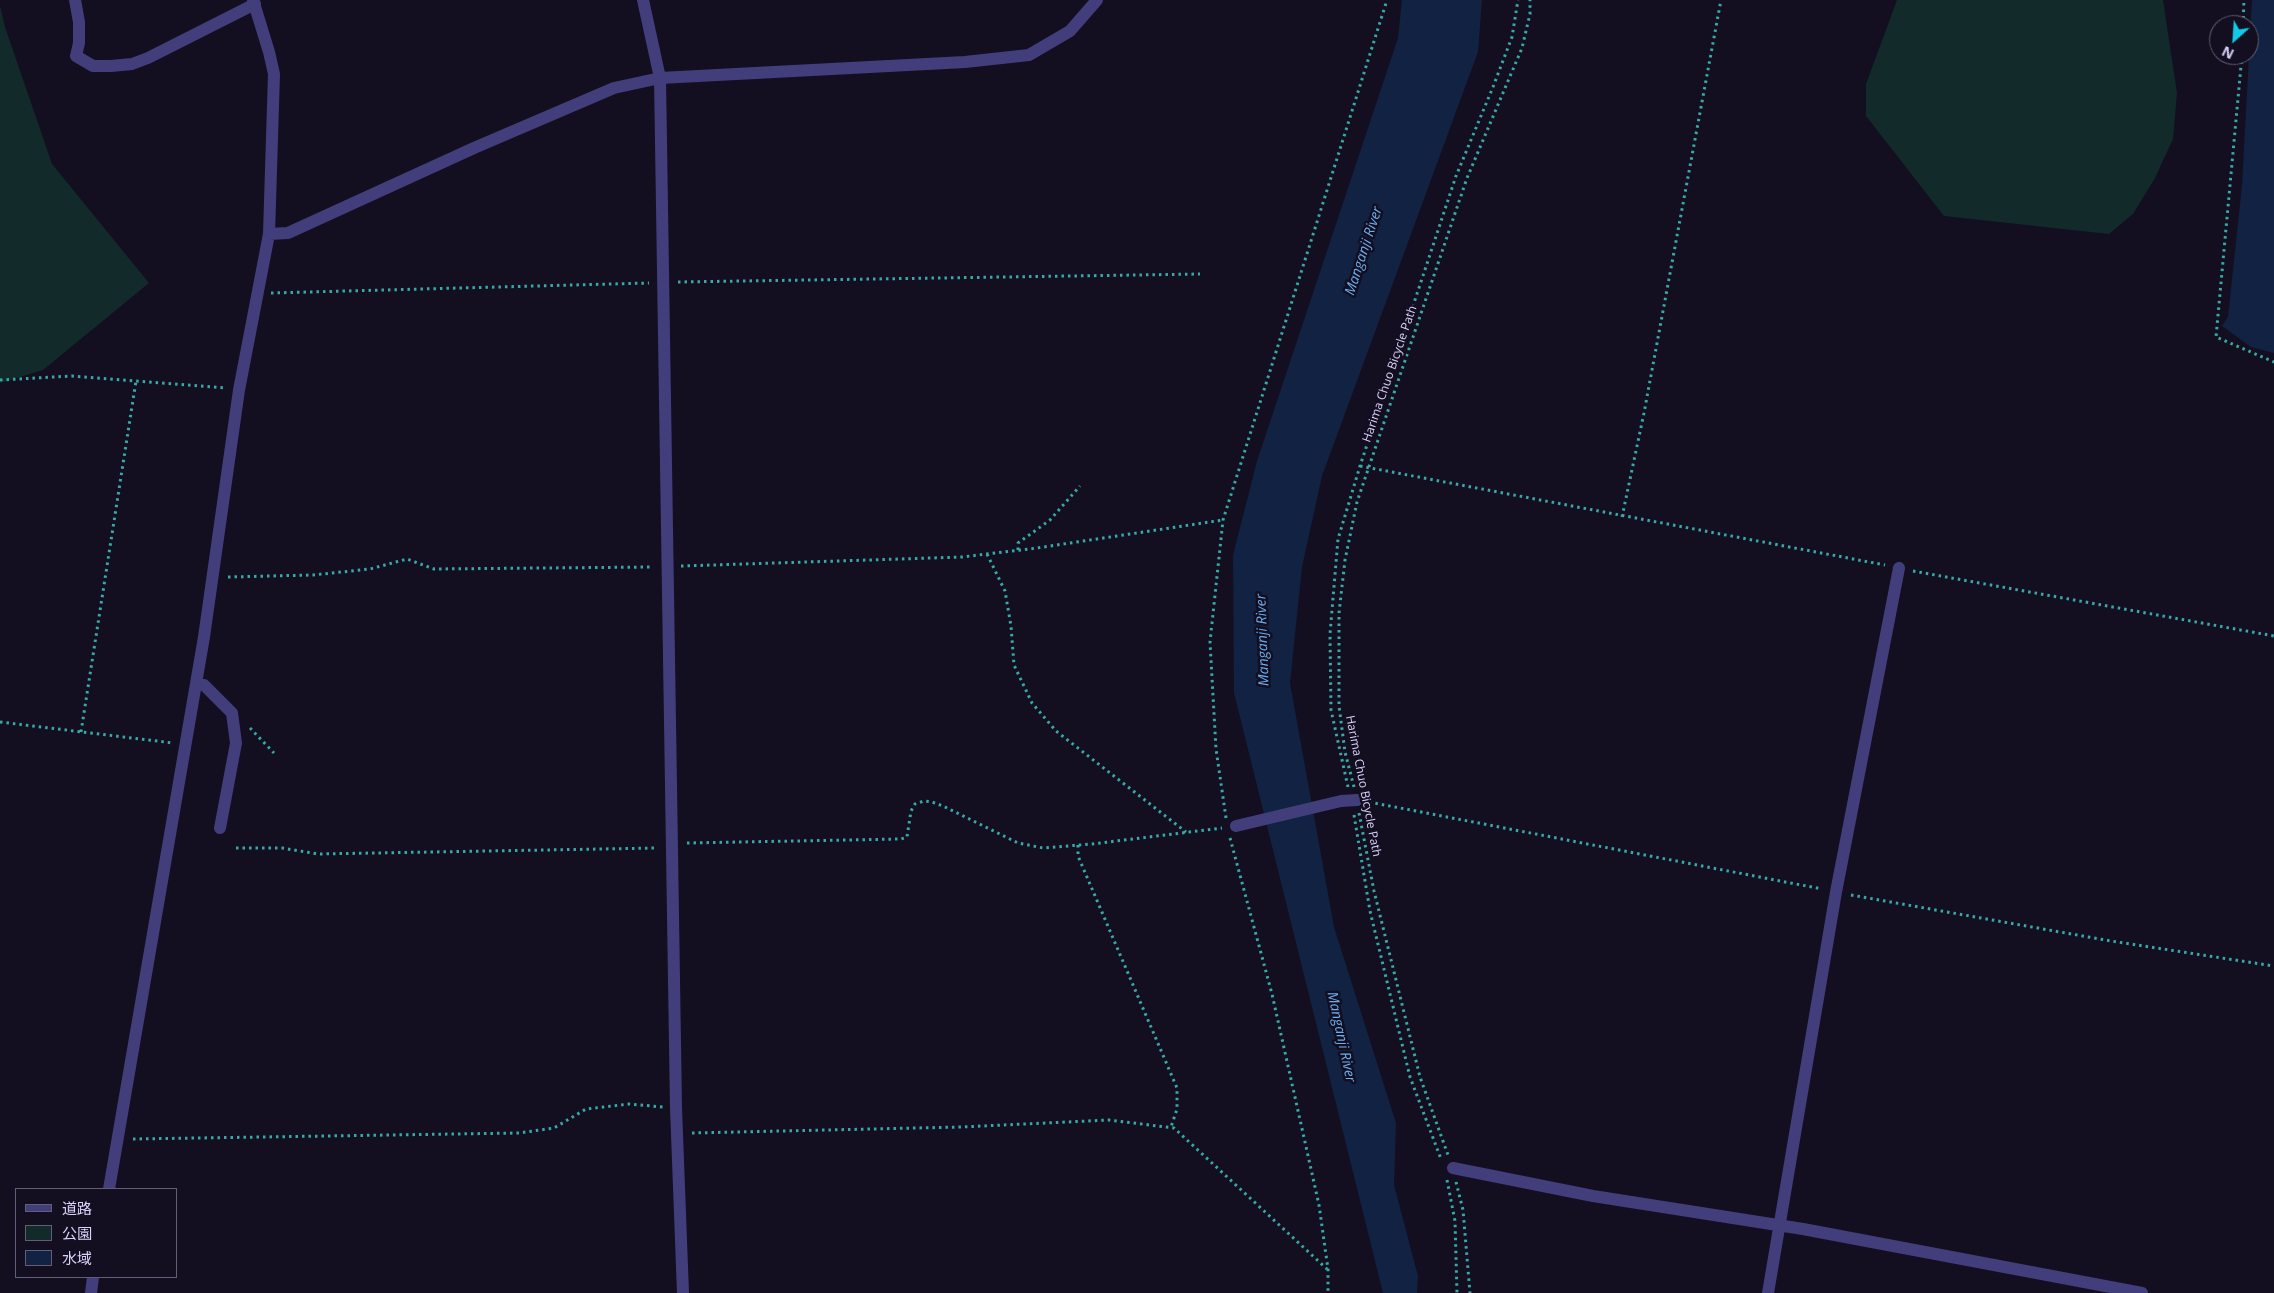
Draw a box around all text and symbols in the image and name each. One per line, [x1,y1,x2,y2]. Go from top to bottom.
north arrow [2209,15,2259,65]
text: N [2218,42,2237,64]
water label: Manganji River [1342,205,1386,297]
street label: Harima Chuo Bicycle Path [1360,304,1420,444]
water label: Manganji River [1253,594,1273,686]
street label: Harima Chuo Bicycle Path [1342,714,1384,858]
water label: Manganji River [1323,990,1359,1084]
legend [15,1188,178,1278]
text: 道路 [62,1198,92,1218]
text: 公園 [62,1223,92,1243]
text: 水域 [62,1248,92,1268]

